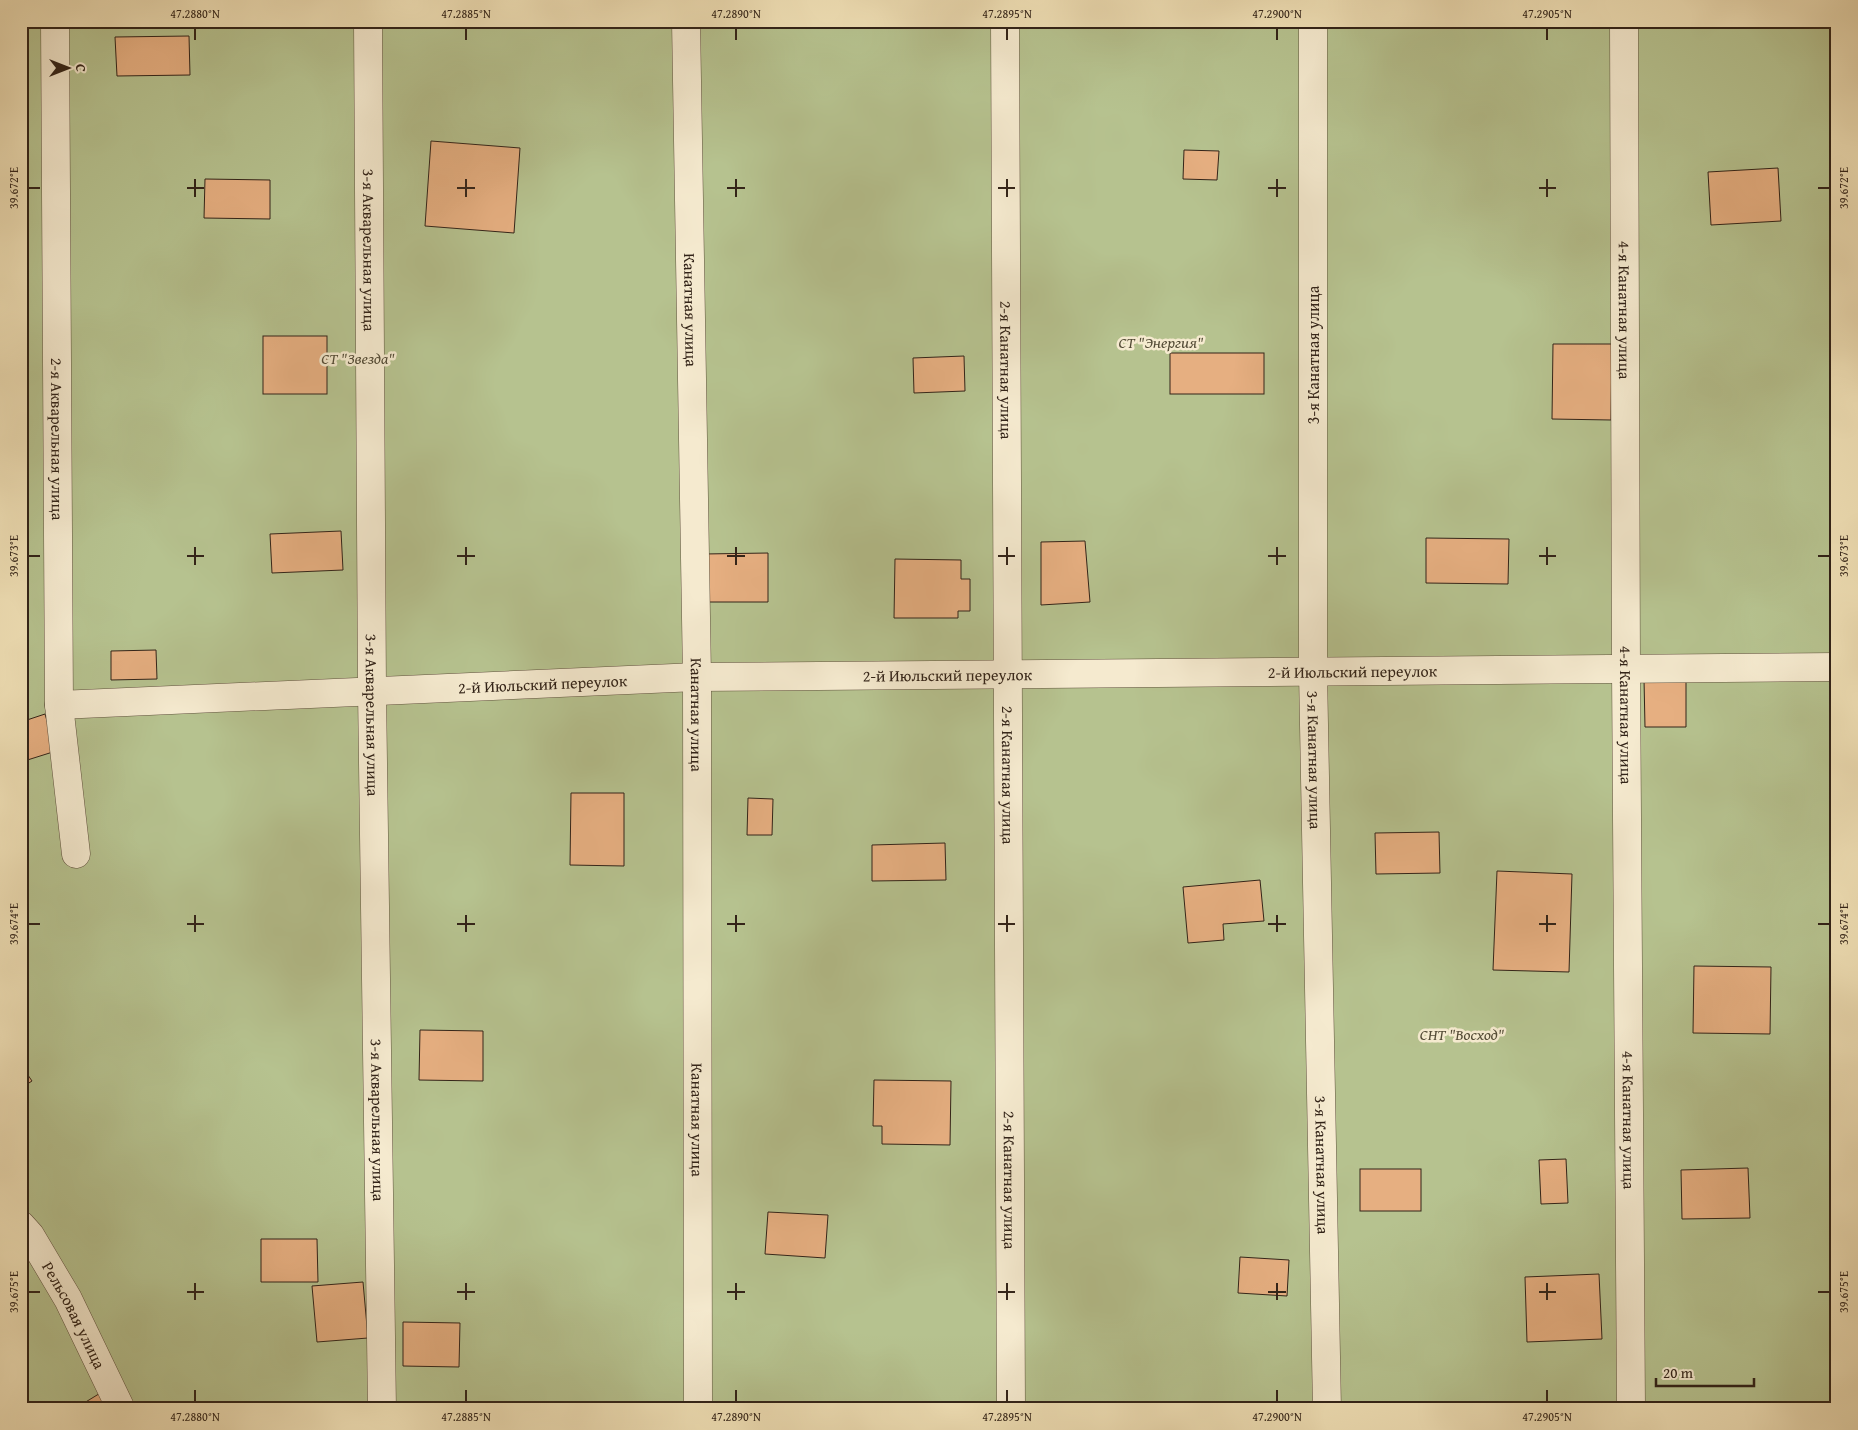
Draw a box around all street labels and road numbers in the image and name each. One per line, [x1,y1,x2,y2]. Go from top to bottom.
street label: 3-я Акварельная улица [357,169,382,332]
street label: 4-я Канатная улица [1613,241,1637,380]
street label: Канатная улица [678,253,704,367]
street label: 3-я Канатная улица [1301,285,1325,424]
street label: 2-я Канатная улица [994,301,1019,440]
street label: 2-я Акварельная улица [45,358,70,521]
street label: 3-я Акварельная улица [360,634,385,797]
street label: 4-я Канатная улица [1614,646,1639,785]
street label: Канатная улица [685,658,709,772]
street label: 2-й Июльский переулок [1268,659,1438,684]
street label: 2-й Июльский переулок [863,662,1033,688]
street label: 2-й Июльский переулок [457,668,628,699]
street label: 3-я Канатная улица [1301,690,1328,830]
street label: 2-я Канатная улица [996,706,1021,845]
street label: 3-я Акварельная улица [365,1038,391,1202]
street label: 4-я Канатная улица [1617,1051,1642,1190]
street label: Канатная улица [686,1063,710,1177]
street label: 3-я Канатная улица [1309,1095,1336,1235]
street label: 2-я Канатная улица [998,1111,1022,1250]
street label: Рельсовая улица [36,1257,112,1373]

